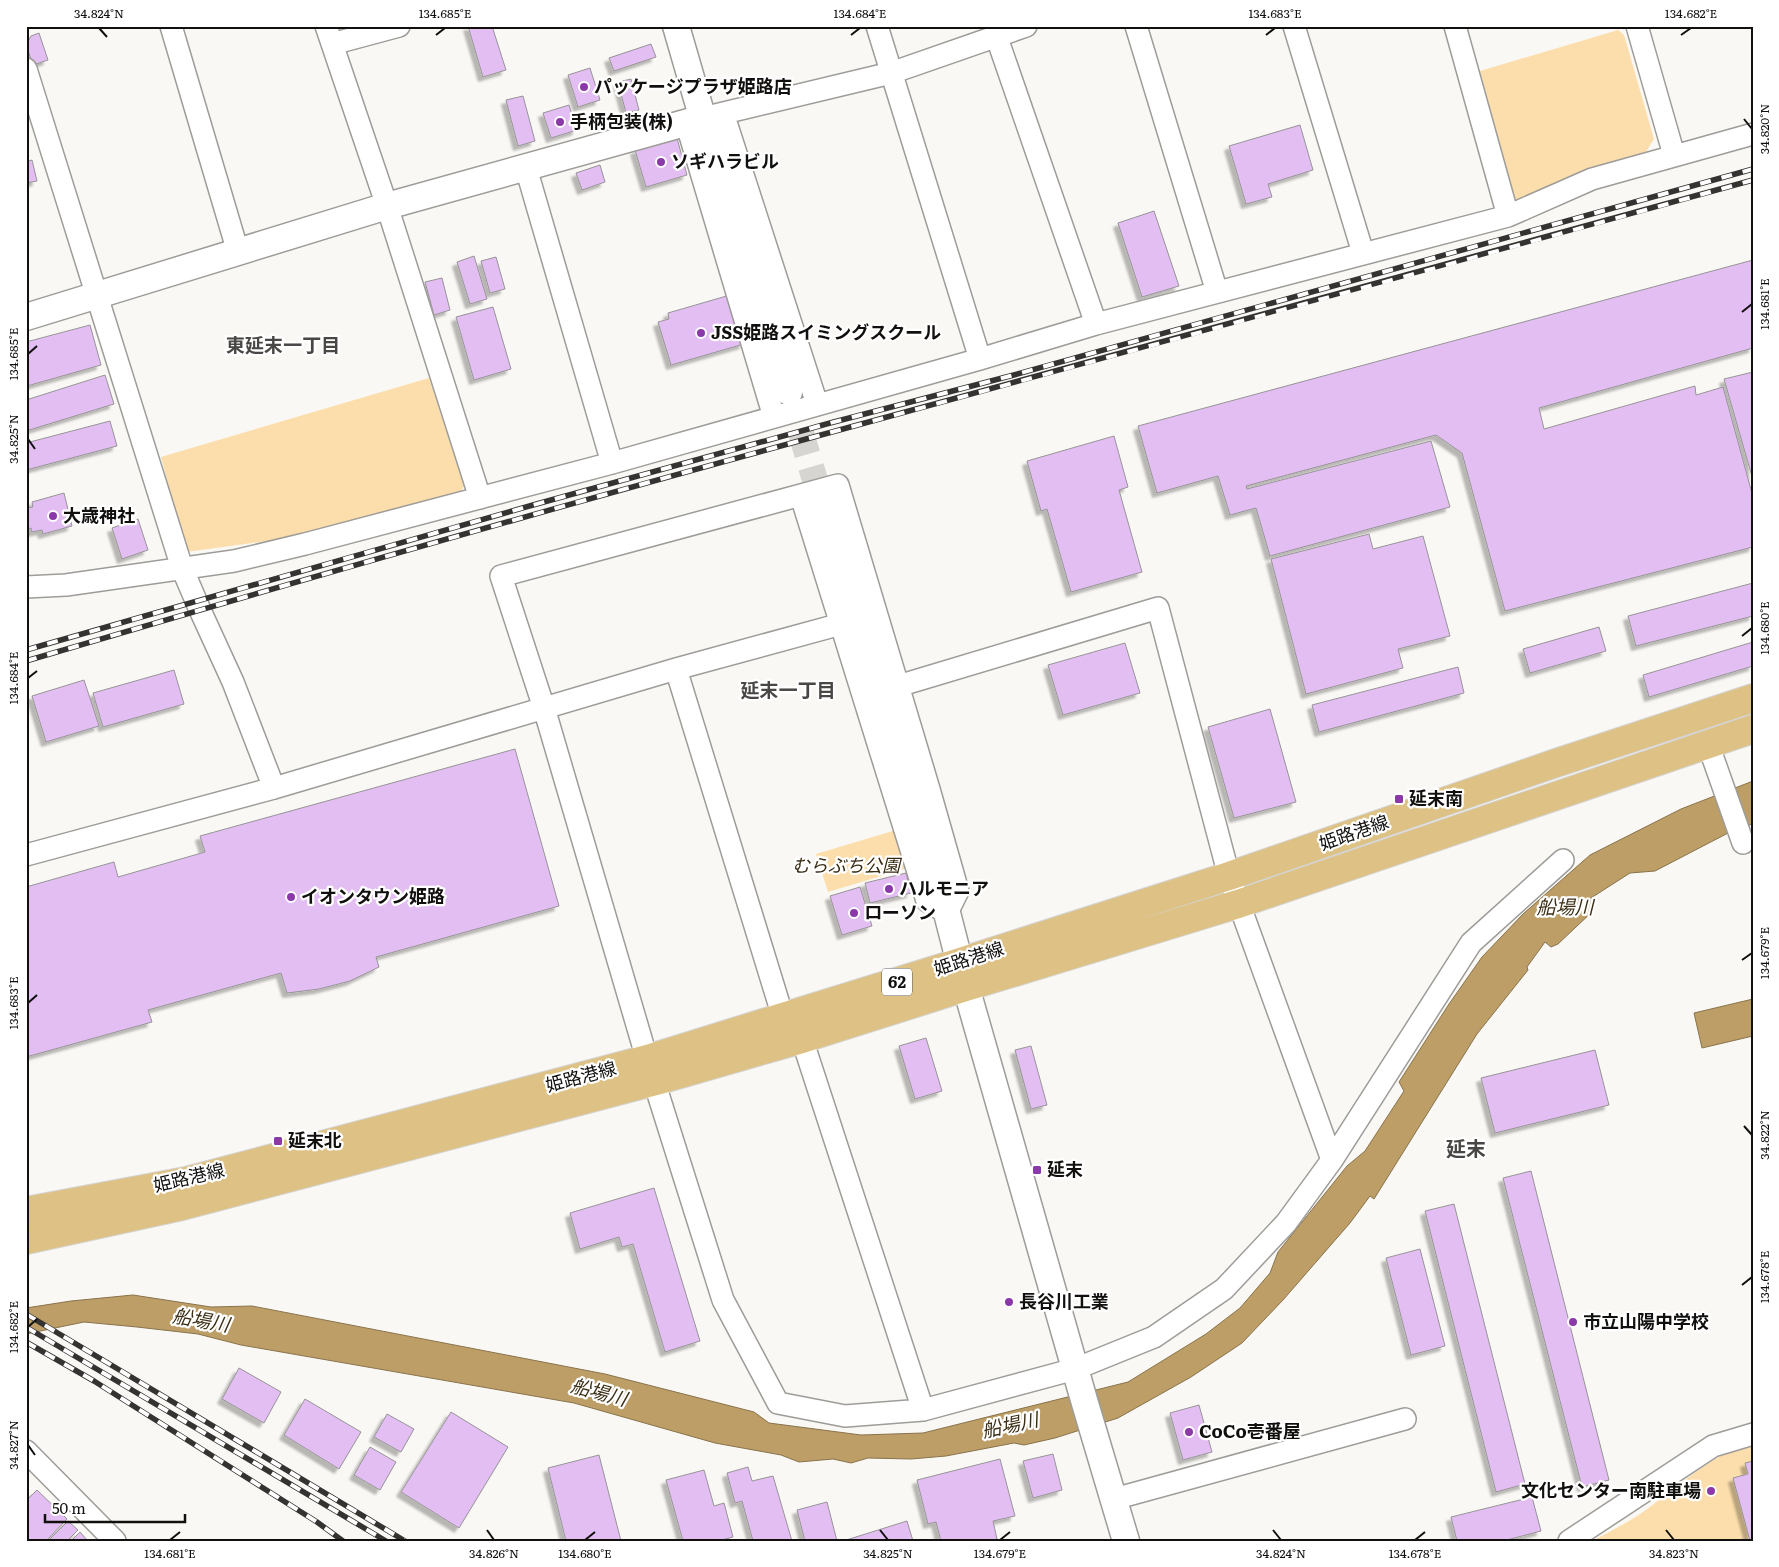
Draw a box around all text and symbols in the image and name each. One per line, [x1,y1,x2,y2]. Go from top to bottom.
text: 34.824°N [74,4,124,22]
text: 134.685°E [419,4,472,22]
text: 134.684°E [834,4,887,22]
text: 134.683°E [1248,4,1302,22]
text: 134.682°E [1665,4,1718,22]
place label: パッケージプラザ姫路店 [594,72,792,99]
marker: パッケージプラザ姫路店 [578,81,590,93]
text: 34.820°N [1755,104,1773,154]
place label: 手柄包装(株) [570,107,673,134]
marker: 手柄包装(株) [554,116,566,128]
place label: ソギハラビル [671,147,779,174]
marker: ソギハラビル [655,156,667,168]
text: 134.681°E [1755,278,1773,330]
place label: JSS姫路スイミングスクール [711,318,941,345]
text: 134.685°E [4,327,22,380]
marker: JSS姫路スイミングスクール [695,327,707,339]
district label: 東延末一丁目 [226,330,340,358]
text: 34.825°N [4,414,22,464]
place label: 大歳神社 [63,501,135,528]
marker: 大歳神社 [47,510,59,522]
text: 134.680°E [1755,601,1773,655]
text: 134.684°E [4,651,22,704]
district label: 延末一丁目 [740,675,836,703]
place label: 延末南 [1409,784,1463,811]
marker: 延末南 [1393,793,1405,805]
street label: 姫路港線 [1315,807,1392,856]
park label: むらぶち公園 [792,851,903,878]
place label: ハルモニア [899,874,989,901]
place label: イオンタウン姫路 [301,882,445,909]
marker: ハルモニア [883,883,895,895]
marker: イオンタウン姫路 [285,891,297,903]
water label: 船場川 [1536,892,1595,920]
place label: ローソン [864,898,936,925]
marker: ローソン [848,907,860,919]
text: 134.679°E [1755,926,1773,979]
street label: 姫路港線 [930,934,1007,982]
road number: 62 [882,969,912,996]
text: 134.683°E [4,976,22,1030]
street label: 姫路港線 [542,1053,619,1098]
text: 34.822°N [1755,1110,1773,1160]
place label: 延末北 [288,1126,342,1153]
district label: 延末 [1446,1132,1486,1162]
marker: 延末北 [272,1135,284,1147]
street label: 姫路港線 [151,1155,227,1198]
place label: 延末 [1047,1155,1083,1182]
marker: 延末 [1031,1164,1043,1176]
text: 134.678°E [1755,1250,1773,1303]
place label: 長谷川工業 [1019,1287,1109,1314]
marker: 長谷川工業 [1003,1296,1015,1308]
text: 134.682°E [4,1300,22,1353]
water label: 船場川 [171,1300,234,1338]
place label: 市立山陽中学校 [1583,1307,1709,1334]
marker: 市立山陽中学校 [1567,1316,1579,1328]
water label: 船場川 [568,1370,632,1412]
water label: 船場川 [979,1404,1043,1444]
place label: CoCo壱番屋 [1199,1417,1301,1444]
text: 34.827°N [4,1420,22,1470]
marker: CoCo壱番屋 [1183,1426,1195,1438]
place label: 文化センター南駐車場 [1521,1476,1701,1503]
marker: 文化センター南駐車場 [1705,1485,1717,1497]
scale bar [45,1492,185,1524]
text: 50 m [52,1496,86,1519]
text: 134.681°E [144,1544,196,1562]
text: 34.826°N [469,1544,519,1562]
text: 134.680°E [558,1544,612,1562]
text: 34.825°N [863,1544,913,1562]
text: 134.679°E [974,1544,1027,1562]
text: 34.824°N [1256,1544,1306,1562]
text: 134.678°E [1389,1544,1442,1562]
text: 34.823°N [1649,1544,1699,1562]

